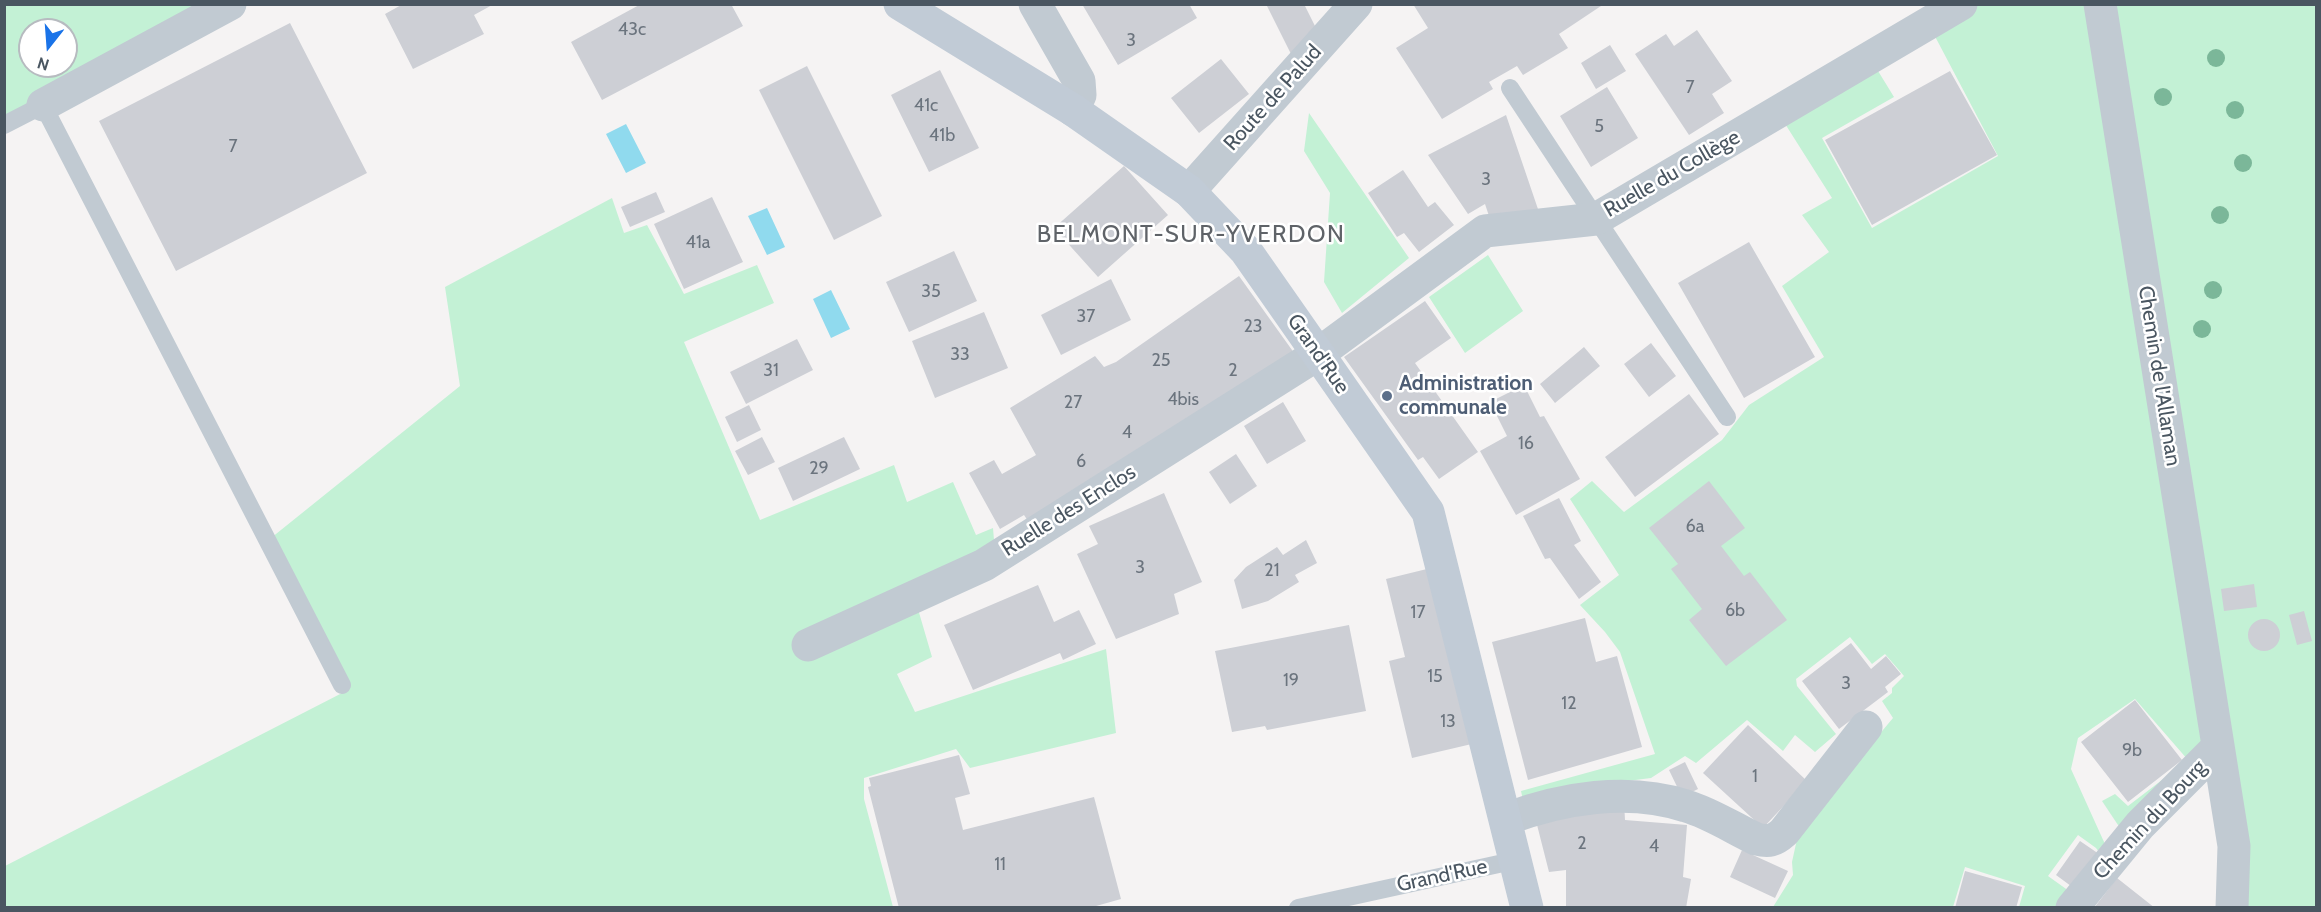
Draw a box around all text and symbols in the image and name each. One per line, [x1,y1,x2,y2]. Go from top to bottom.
north arrow [18,18,78,78]
house number: 43c [618,19,646,41]
house number: 3 [1126,30,1136,52]
street label: Route de Palud [1219,40,1327,156]
text: N [35,53,51,75]
house number: 7 [1685,77,1695,99]
house number: 41c [914,95,938,117]
house number: 5 [1594,116,1604,138]
house number: 41b [929,125,955,147]
street label: Ruelle du Collège [1600,125,1744,223]
house number: 7 [228,136,238,158]
house number: 3 [1481,169,1491,191]
district label: BELMONT-SUR-YVERDON [1037,221,1345,249]
house number: 41a [686,232,710,254]
house number: 35 [921,281,941,303]
street label: Chemin de l'Allaman [2132,284,2186,468]
house number: 37 [1077,306,1095,328]
street label: Grand'Rue [1281,309,1355,399]
house number: 23 [1243,316,1263,338]
house number: 33 [950,344,970,366]
house number: 25 [1151,350,1171,372]
house number: 31 [763,360,779,382]
house number: 2 [1228,360,1238,382]
place label: Administration communale [1399,371,1533,421]
house number: 4bis [1167,389,1199,411]
marker: Administration communale [1380,389,1394,403]
house number: 27 [1064,392,1082,414]
house number: 4 [1122,422,1132,444]
house number: 16 [1518,433,1534,455]
house number: 6 [1076,451,1086,473]
house number: 29 [809,458,829,480]
street label: Ruelle des Enclos [997,460,1141,562]
house number: 6a [1686,516,1704,538]
house number: 3 [1135,557,1145,579]
house number: 21 [1264,560,1280,582]
house number: 6b [1725,600,1745,622]
house number: 17 [1411,602,1425,624]
house number: 15 [1427,666,1443,688]
house number: 19 [1283,670,1299,692]
house number: 3 [1841,673,1851,695]
house number: 12 [1561,693,1577,715]
house number: 13 [1440,711,1456,733]
house number: 9b [2122,740,2142,762]
street label: Chemin du Bourg [2088,755,2212,885]
house number: 1 [1752,766,1758,788]
house number: 2 [1577,833,1587,855]
house number: 4 [1649,836,1659,858]
house number: 11 [994,854,1006,876]
street label: Grand'Rue [1395,854,1489,898]

